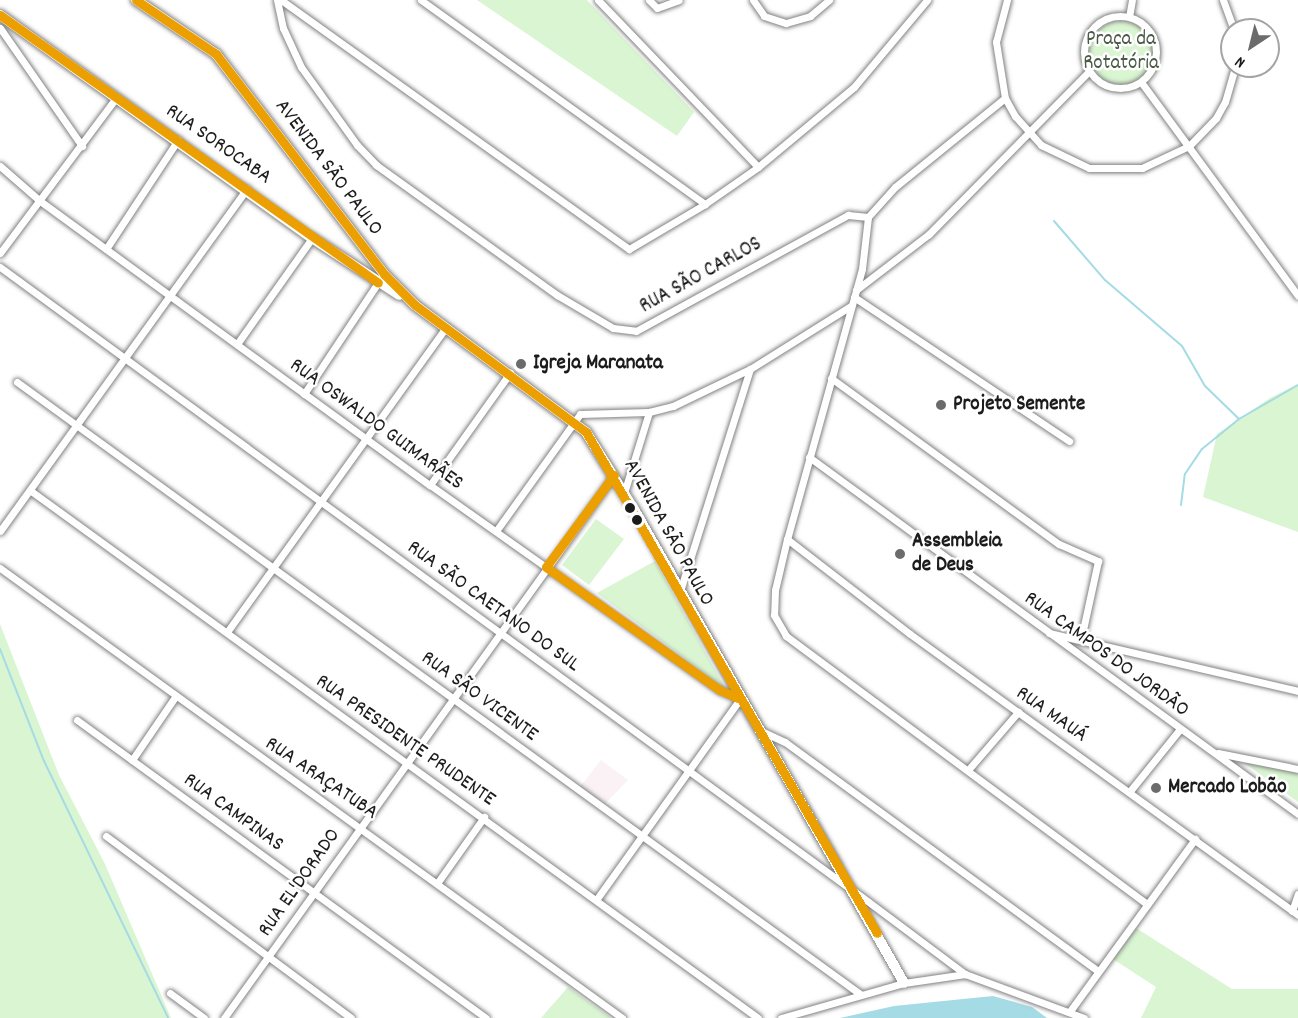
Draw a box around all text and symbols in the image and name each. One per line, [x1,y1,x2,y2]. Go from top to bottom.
north arrow [1220,18,1280,78]
park label: Praça da Rotatória [1083,27,1159,77]
text: N [1231,50,1250,73]
street label: AVENIDA SÃO PAULO [269,95,387,241]
street label: RUA SOROCABA [160,99,276,191]
street label: RUA SÃO CARLOS [636,232,766,320]
place label: Igreja Maranata [533,351,663,377]
street label: RUA OSWALDO GUIMARÃES [284,353,468,497]
marker: Igreja Maranata [514,357,528,371]
place label: Projeto Semente [953,392,1085,418]
marker: Projeto Semente [934,398,948,412]
street label: AVENIDA SÃO PAULO [617,455,719,611]
unlabelled marker [624,502,636,514]
unlabelled marker [631,514,643,526]
place label: Assembleia de Deus [912,529,1002,579]
street label: RUA SÃO CAETANO DO SUL [402,536,584,678]
marker: Assembleia de Deus [893,547,907,561]
street label: RUA CAMPOS DO JORDÃO [1019,587,1193,723]
street label: RUA SÃO VICENTE [416,646,542,748]
street label: RUA PRESIDENTE PRUDENTE [310,669,500,813]
street label: RUA MAUÁ [1010,681,1092,749]
street label: RUA ARAÇATUBA [260,732,382,826]
street label: RUA CAMPINAS [178,768,288,858]
place label: Mercado Lobão [1168,775,1286,801]
marker: Mercado Lobão [1149,781,1163,795]
street label: RUA EL'DORADO [253,824,347,942]

